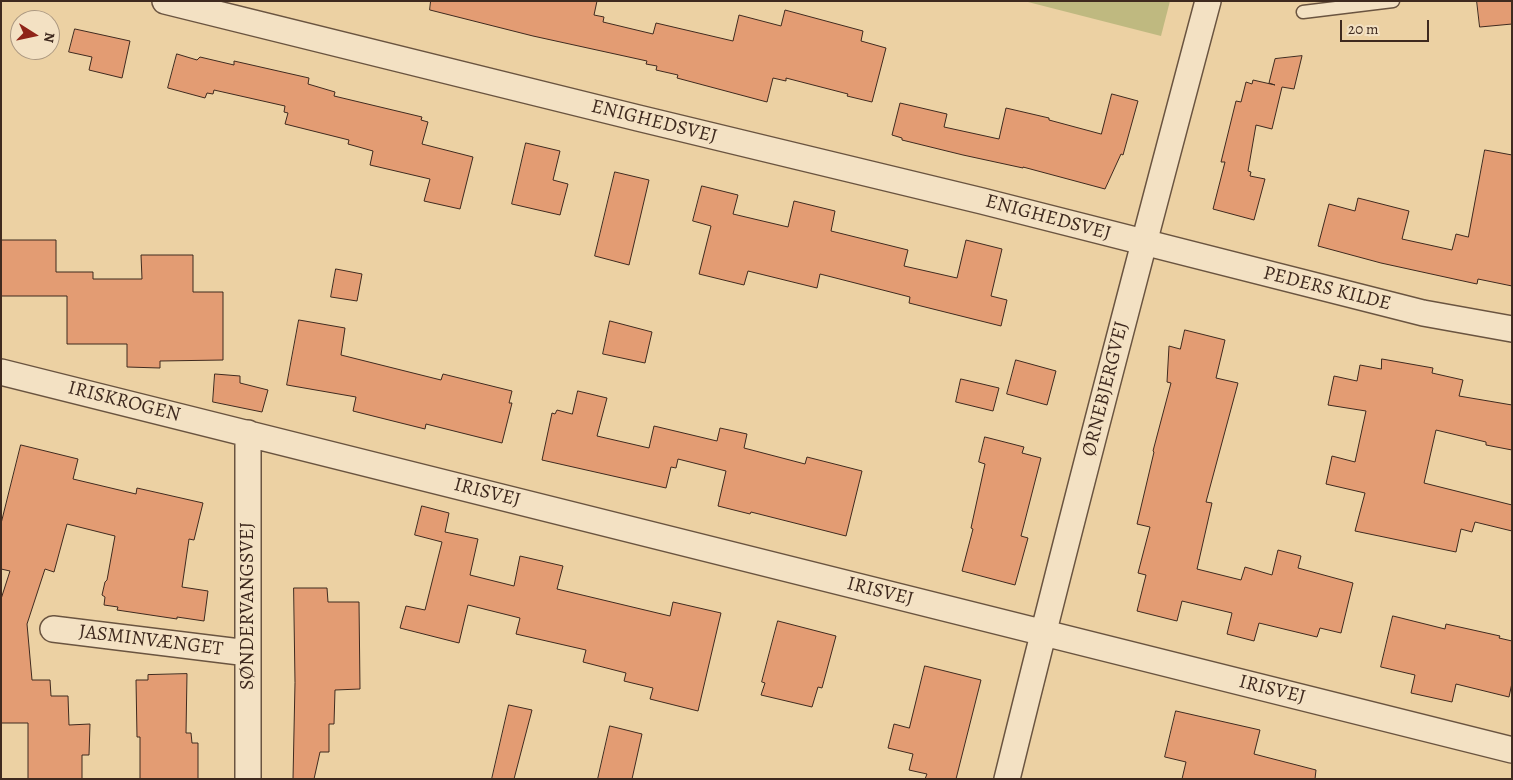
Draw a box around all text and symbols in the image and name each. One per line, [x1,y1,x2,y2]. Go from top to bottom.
north arrow [10,10,60,60]
scale bar [1343,10,1432,42]
text: 20 m [1348,19,1379,39]
text: N [39,31,60,44]
street label: ENIGHEDSVEJ [589,95,719,149]
street label: ENIGHEDSVEJ [983,190,1113,246]
street label: PEDERS KILDE [1261,262,1393,316]
street label: ØRNEBJERGVEJ [1078,319,1134,459]
street label: IRISKROGEN [65,376,183,428]
street label: IRISVEJ [451,473,523,513]
street label: SØNDERVANGSVEJ [236,522,260,690]
street label: IRISVEJ [844,572,916,612]
street label: JASMINVÆNGET [77,620,225,662]
street label: IRISVEJ [1236,670,1308,710]

